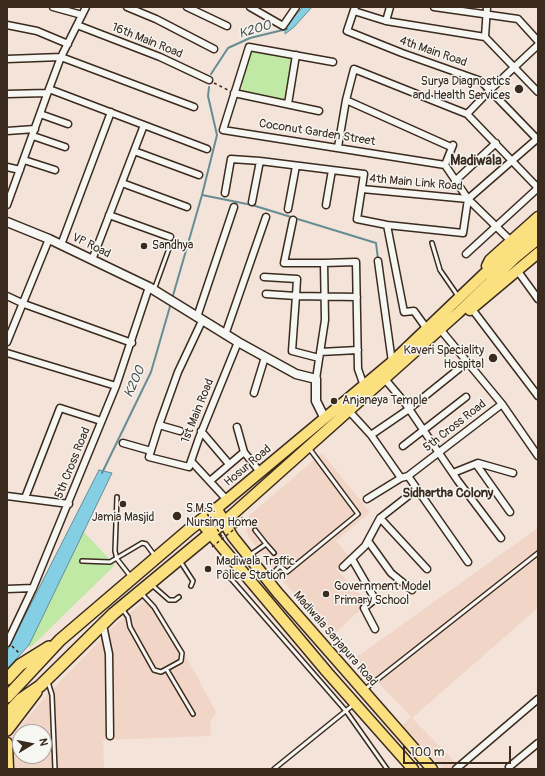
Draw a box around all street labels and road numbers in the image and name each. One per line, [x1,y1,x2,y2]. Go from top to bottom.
street label: 16th Main Road [109,20,185,62]
street label: 4th Main Road [397,34,469,70]
street label: Coconut Garden Street [258,117,376,149]
street label: 4th Main Link Road [369,172,463,194]
street label: VP Road [69,230,113,262]
street label: 1st Main Road [179,377,217,445]
street label: 5th Cross Road [421,397,489,455]
street label: 5th Cross Road [52,425,94,501]
street label: Hosur Road [222,442,274,490]
street label: Madiwala Sarjapura Road [290,589,380,689]

